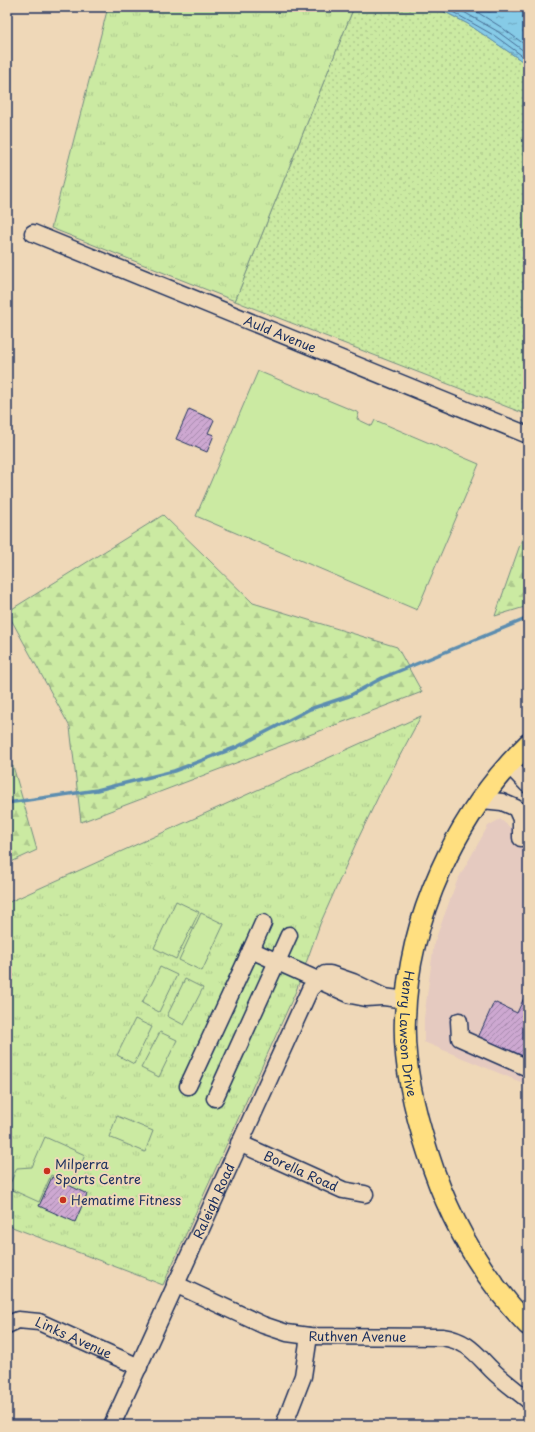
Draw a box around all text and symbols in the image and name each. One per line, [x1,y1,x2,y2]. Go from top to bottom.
street label: Auld Avenue [241,310,320,357]
street label: Henry Lawson Drive [396,969,422,1098]
street label: Borella Road [261,1145,342,1196]
place label: Milperra Sports Centre [55,1154,141,1188]
street label: Raleigh Road [188,1160,239,1242]
marker: Milperra Sports Centre [42,1166,52,1176]
place label: Hematime Fitness [71,1190,181,1209]
marker: Hematime Fitness [58,1195,68,1205]
street label: Links Avenue [32,1312,115,1363]
street label: Ruthven Avenue [308,1326,406,1346]

